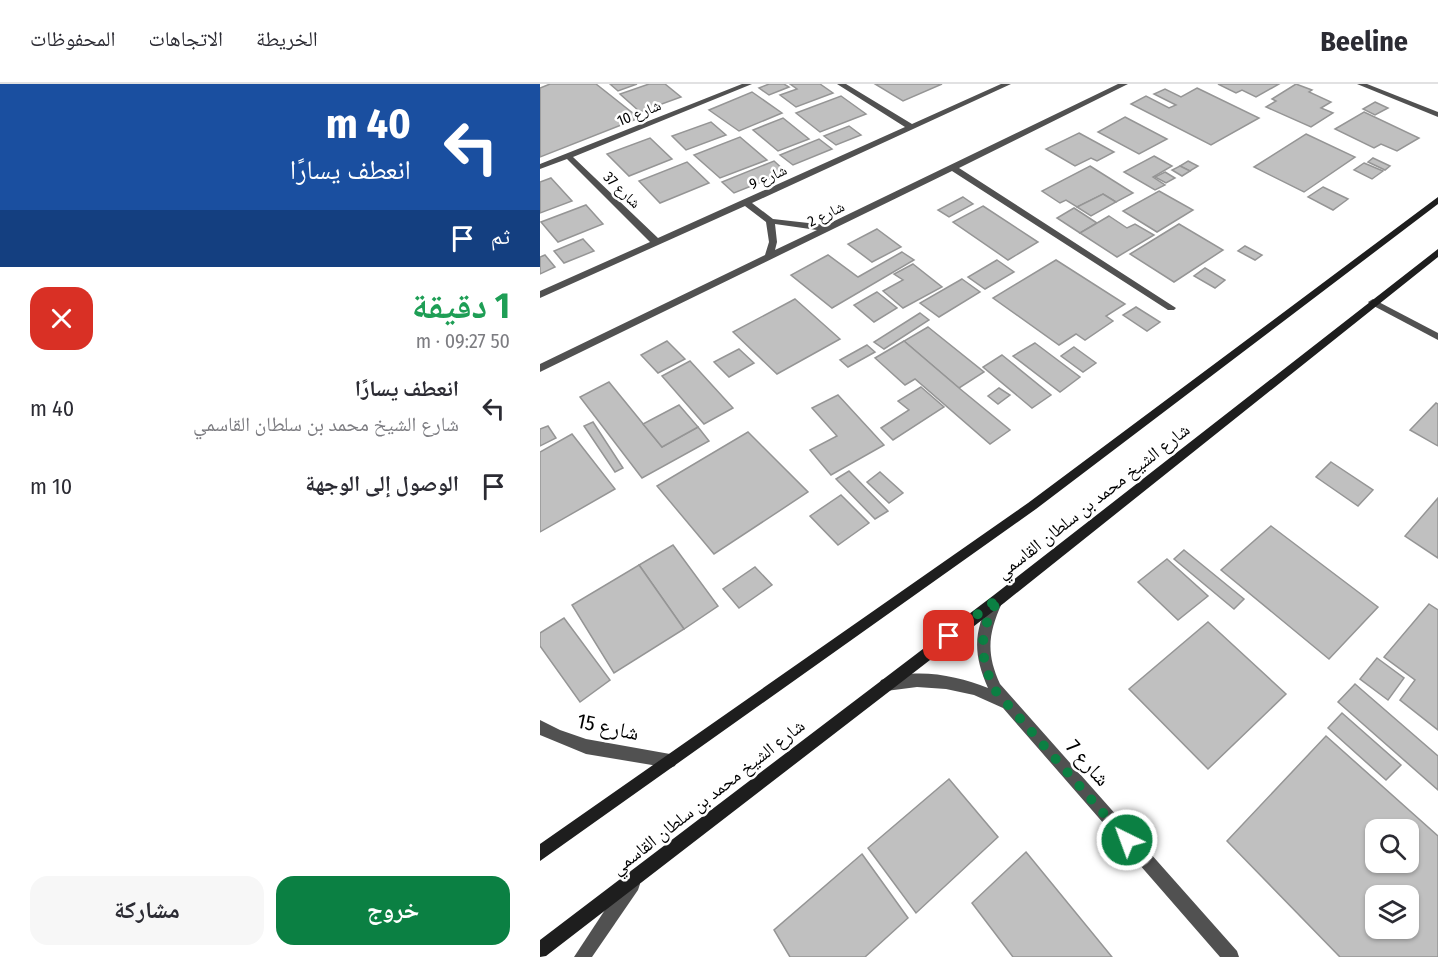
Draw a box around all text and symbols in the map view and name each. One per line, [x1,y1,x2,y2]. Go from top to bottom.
text: Beeline [1320,25,1408,58]
text: المحفوظات [30,26,115,52]
text: الاتجاهات [148,26,223,52]
text: الخريطة [256,26,318,52]
street label: شارع 10 [614,96,664,131]
text: 40 m [326,99,411,149]
icon: left [432,108,510,186]
text: انعطف يسارًا [290,154,411,186]
street label: شارع 9 [746,161,790,194]
street label: شارع 37 [599,168,644,213]
street label: شارع 2 [805,197,848,231]
icon: arrive [446,222,479,255]
text: ثم [491,223,510,250]
text: 1 دقيقة [412,284,510,328]
button: close [30,287,93,350]
text: 50 m · 09:27 [416,329,510,353]
text: انعطف يسارًا [355,375,459,402]
icon: left [477,392,510,425]
text: 40 m [30,395,74,422]
text: شارع الشيخ محمد بن سلطان القاسمي [193,412,459,436]
street label: شارع الشيخ محمد بن سلطان القاسمي [992,419,1196,586]
text: الوصول إلى الوجهة [305,470,459,497]
icon: arrive [477,470,510,503]
text: 10 m [30,473,72,500]
pin [923,610,974,661]
icon: arrive [932,619,965,652]
street label: شارع 15 [575,708,641,746]
street label: شارع الشيخ محمد بن سلطان القاسمي [607,715,811,882]
street label: شارع 7 [1060,734,1116,792]
position arrow [1095,808,1159,872]
map controls [1365,819,1419,939]
button: search [1365,819,1419,873]
button: مشاركة [30,876,264,945]
button: خروج [276,876,510,945]
button: layers [1365,885,1419,939]

